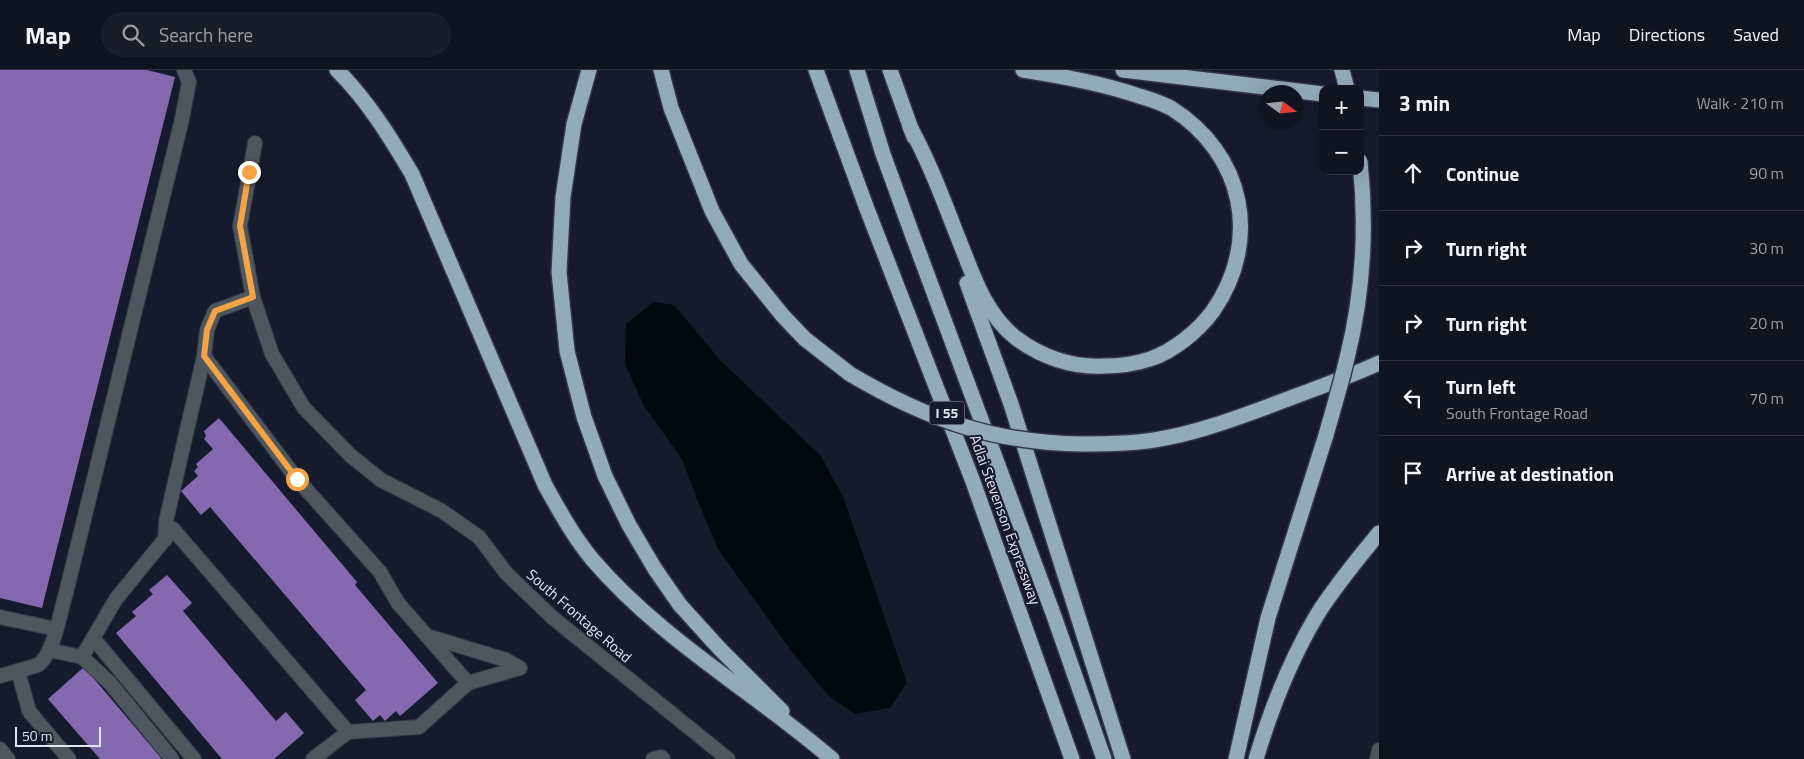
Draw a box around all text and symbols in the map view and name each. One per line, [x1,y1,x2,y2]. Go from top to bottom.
search box [101,12,451,57]
text: Map [25,17,71,53]
text: Search here [159,20,253,49]
icon: search [119,21,147,49]
text: Map [1567,21,1601,48]
text: Directions [1629,21,1705,48]
text: Saved [1733,21,1779,48]
north arrow [1259,85,1304,130]
map controls [1319,85,1364,175]
button: + [1319,85,1364,130]
text: 3 min [1399,87,1450,119]
text: Walk · 210 m [1696,91,1784,115]
button: − [1319,130,1364,175]
icon: ahead [1399,159,1427,187]
text: Continue [1446,159,1519,188]
route end [238,161,261,184]
text: 90 m [1749,161,1784,185]
icon: right [1399,234,1427,262]
text: Turn right [1446,234,1527,263]
text: 30 m [1749,236,1784,260]
icon: right [1399,309,1427,337]
text: Turn right [1446,309,1527,338]
text: 20 m [1749,311,1784,335]
text: Turn left [1446,372,1516,401]
icon: left [1399,384,1427,412]
text: 70 m [1749,386,1784,410]
text: South Frontage Road [1446,401,1588,425]
road number: I 55 [930,402,964,424]
street label: Adlai Stevenson Expressway [964,432,1047,608]
icon: arrive [1399,459,1427,487]
text: Arrive at destination [1446,459,1614,488]
route start [286,468,309,491]
street label: South Frontage Road [522,563,637,668]
scale bar [15,724,101,747]
text: 50 m [22,725,52,746]

